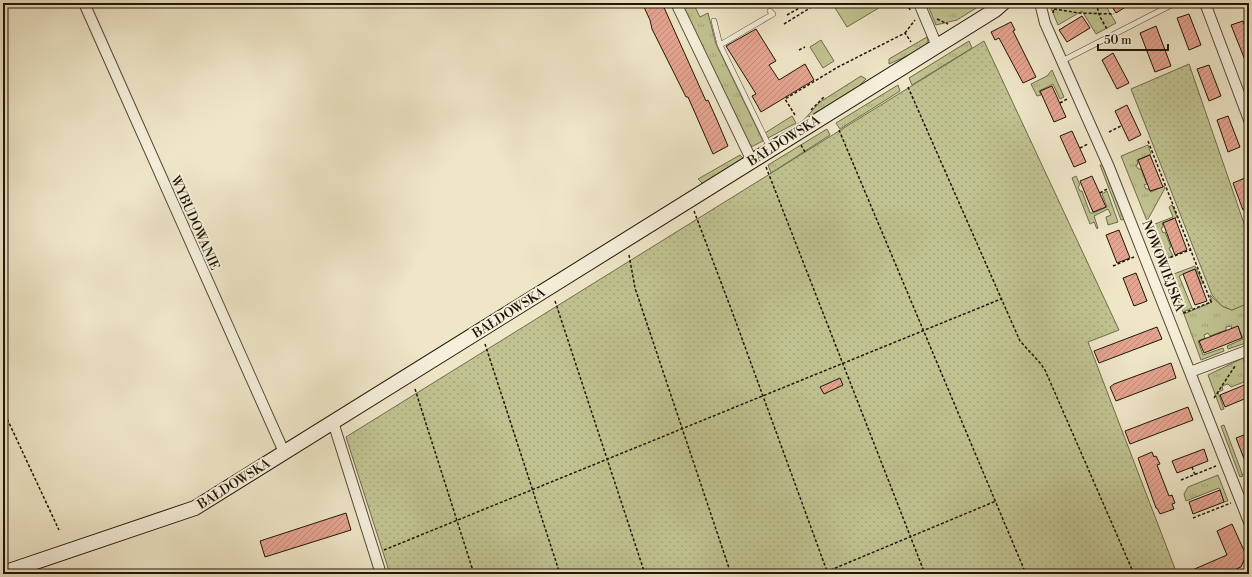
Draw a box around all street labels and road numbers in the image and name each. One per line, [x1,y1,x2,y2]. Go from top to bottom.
street label: BAŁDOWSKA [744,112,824,170]
street label: WYBUDOWANIE [167,173,223,273]
street label: NOWOWIEJSKA [1138,218,1188,315]
street label: BAŁDOWSKA [469,284,549,342]
street label: BAŁDOWSKA [194,455,274,513]

